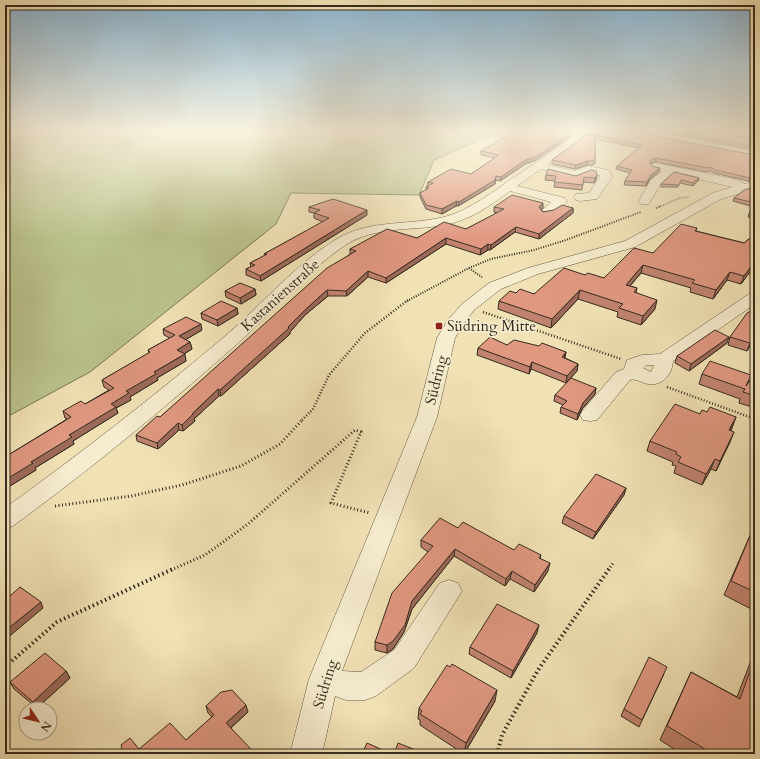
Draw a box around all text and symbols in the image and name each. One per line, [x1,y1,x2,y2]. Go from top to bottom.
street label: Kastanienstraße [236,254,324,336]
place label: Südring Mitte [447,316,536,336]
marker: Südring Mitte [434,321,444,331]
street label: Südring [420,353,452,407]
street label: Südring [308,656,342,711]
north arrow [18,701,58,741]
text: N [37,718,55,735]

